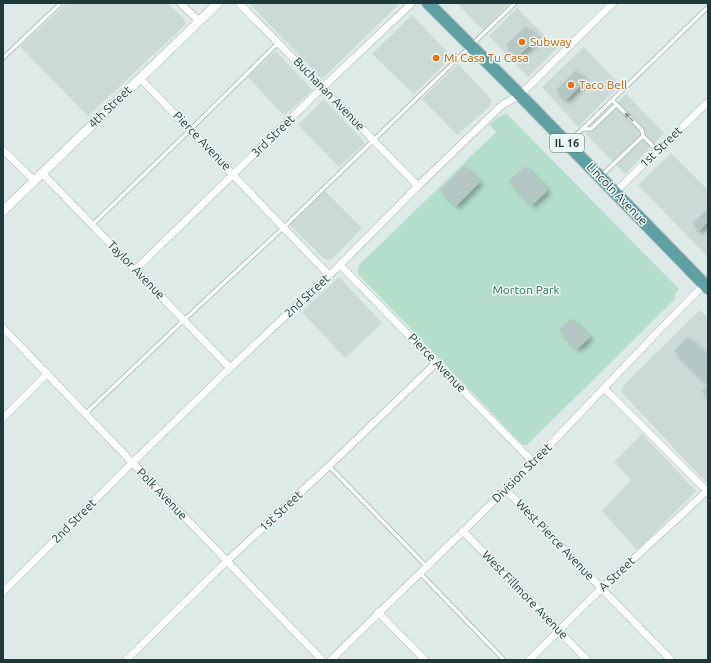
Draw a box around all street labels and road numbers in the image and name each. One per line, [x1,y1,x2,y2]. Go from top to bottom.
street label: Buchanan Avenue [291,55,367,133]
street label: 4th Street [86,83,134,130]
street label: Pierce Avenue [171,109,234,173]
street label: 3rd Street [249,112,297,159]
street label: 1st Street [637,123,684,170]
road number: IL 16 [550,134,584,152]
street label: Lincoln Avenue [584,160,650,228]
street label: Taylor Avenue [105,238,167,302]
street label: 2nd Street [281,271,332,320]
street label: Pierce Avenue [406,331,469,395]
street label: Division Street [489,440,554,505]
street label: Polk Avenue [135,465,190,522]
street label: 1st Street [257,488,305,533]
street label: 2nd Street [49,496,99,545]
street label: West Pierce Avenue [514,497,597,583]
street label: West Fillmore Avenue [480,548,571,641]
street label: A Street [596,554,637,593]

